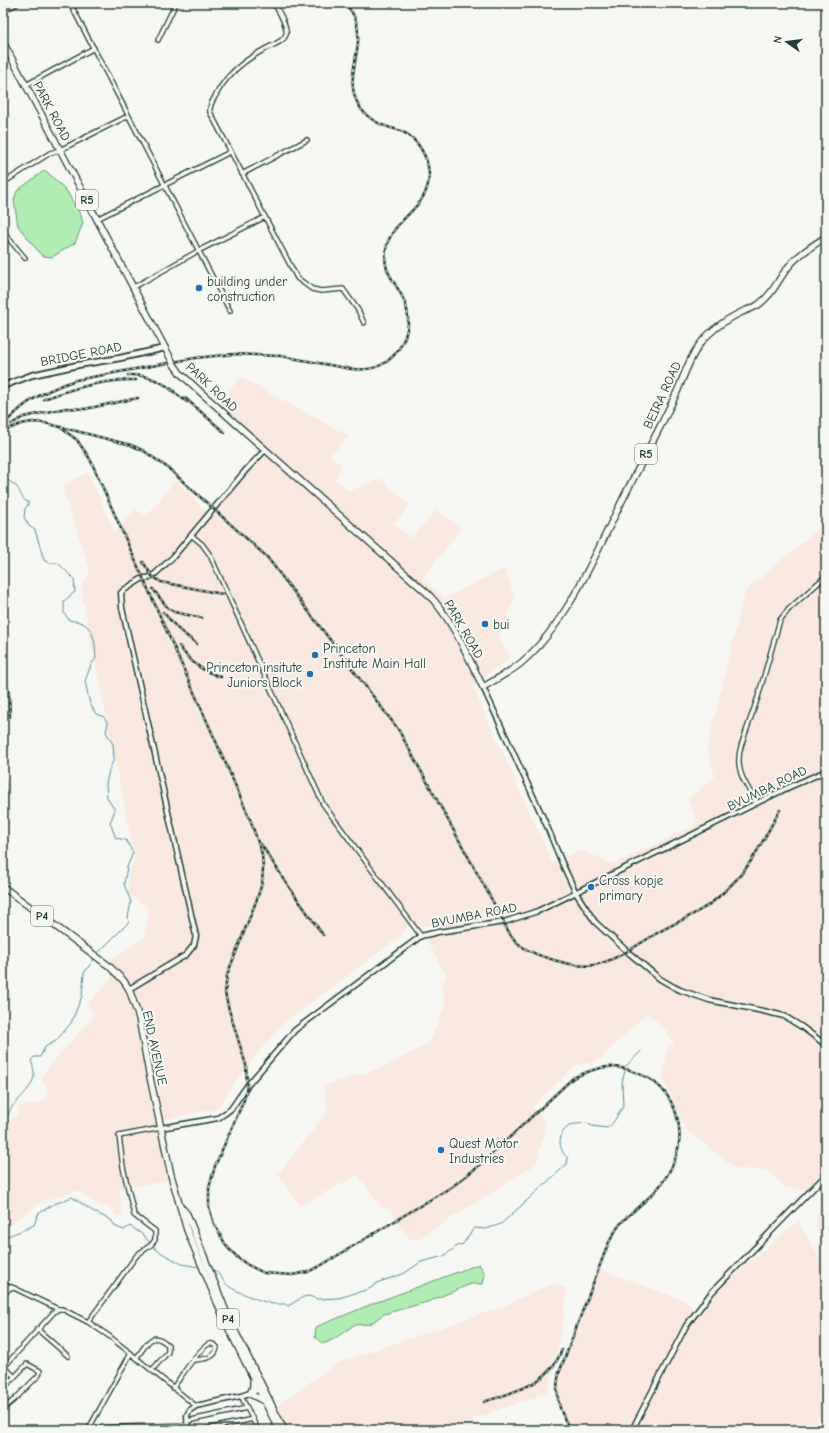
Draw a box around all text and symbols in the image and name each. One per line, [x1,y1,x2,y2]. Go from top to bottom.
north arrow [767,22,807,62]
text: N [771,35,785,45]
street label: PARK ROAD [30,79,74,143]
road number: R5 [76,190,98,210]
place label: building under construction [207,274,288,304]
marker: building under construction [194,283,204,293]
street label: BRIDGE ROAD [39,339,123,369]
street label: PARK ROAD [183,359,241,415]
street label: BEIRA ROAD [640,359,684,431]
road number: R5 [635,444,657,464]
street label: PARK ROAD [441,597,487,661]
place label: bui [493,617,510,632]
marker: bui [480,619,490,629]
place label: Princeton Institute Main Hall [323,641,426,671]
marker: Princeton Institute Main Hall [310,650,320,660]
place label: Princeton insitute Juniors Block [206,660,303,690]
marker: Princeton insitute Juniors Block [305,669,315,679]
street label: BVUMBA ROAD [725,762,809,814]
place label: Cross kopje primary [599,873,664,903]
marker: Cross kopje primary [586,882,596,892]
street label: BVUMBA ROAD [430,899,518,931]
road number: P4 [31,906,53,926]
street label: END AVENUE [140,1009,170,1087]
place label: Quest Motor Industries [449,1136,519,1166]
marker: Quest Motor Industries [436,1145,446,1155]
road number: P4 [217,1309,239,1329]

